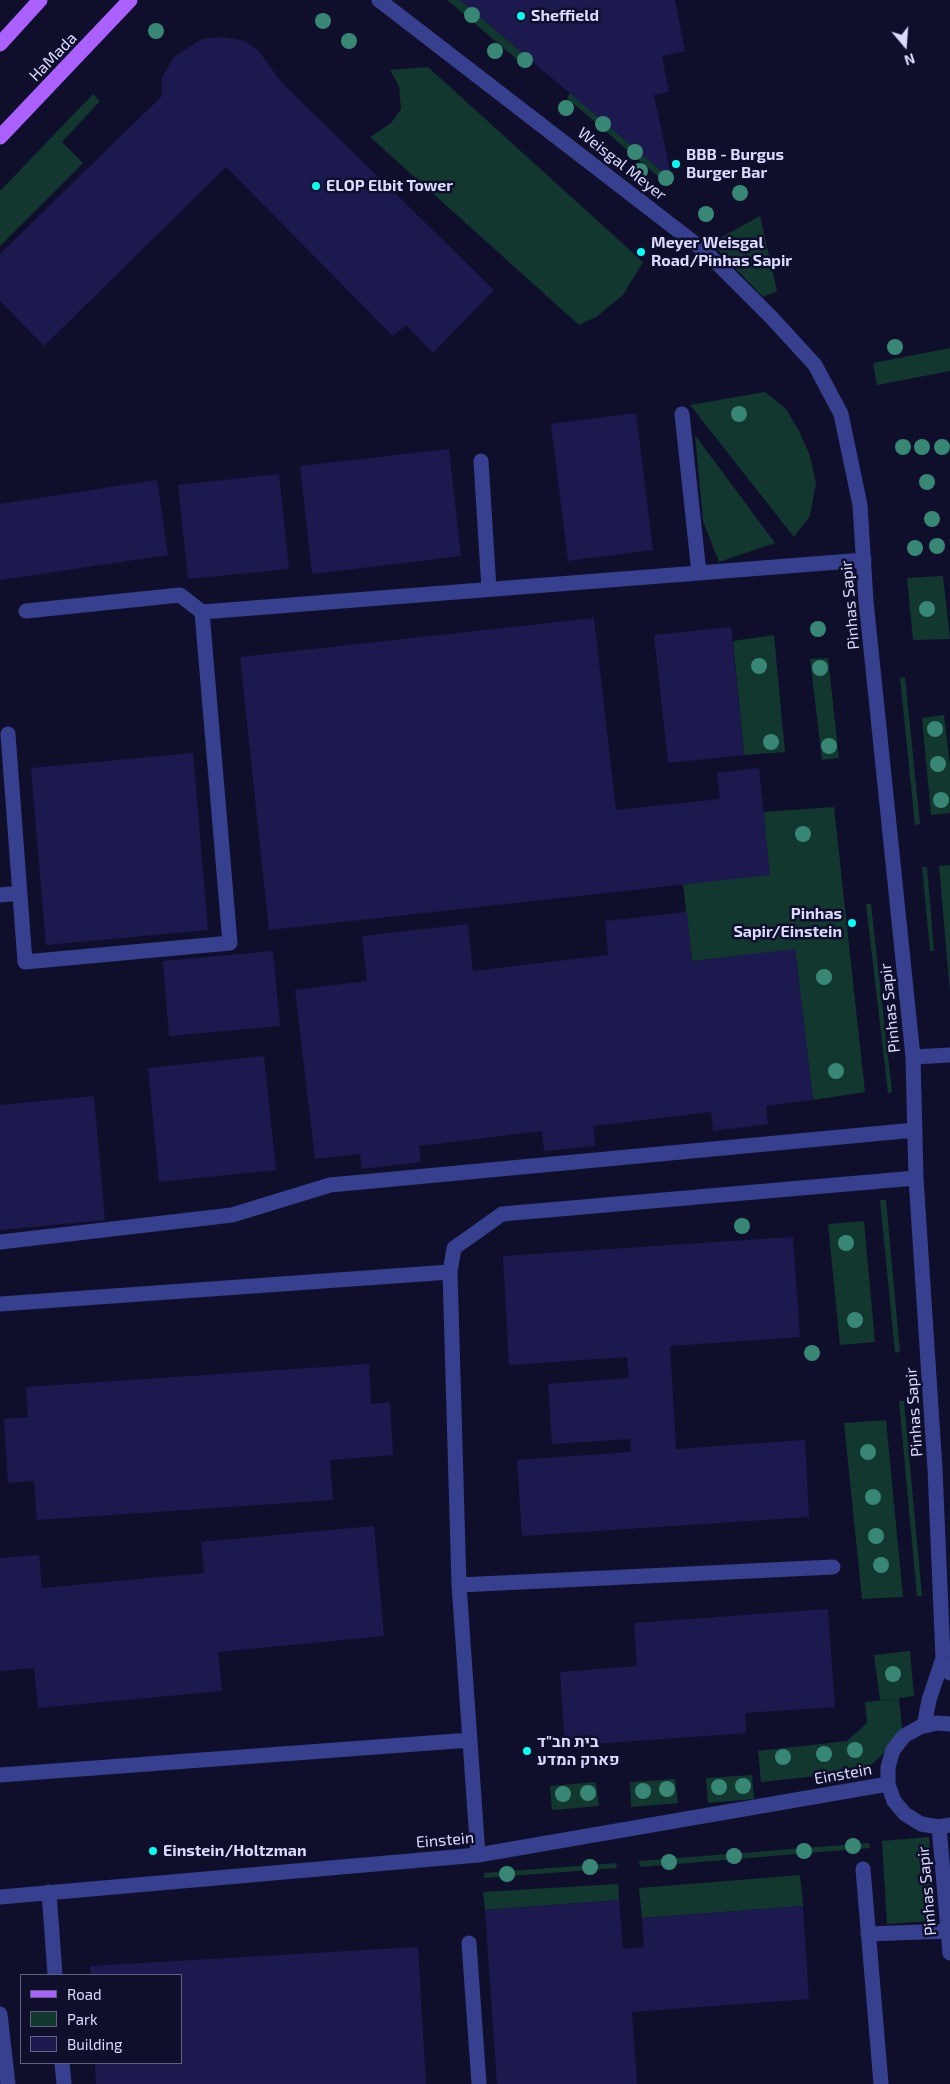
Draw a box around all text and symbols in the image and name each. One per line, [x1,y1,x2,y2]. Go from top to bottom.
place label: Sheffield [531,6,599,26]
marker: Sheffield [515,10,527,22]
north arrow [880,20,930,70]
street label: HaMada [25,29,81,85]
text: N [902,50,917,69]
street label: Weisgal Meyer [574,123,670,205]
place label: BBB - Burgus Burger Bar [686,145,784,183]
marker: BBB - Burgus Burger Bar [670,158,682,170]
place label: ELOP Elbit Tower [326,176,453,196]
marker: ELOP Elbit Tower [310,180,322,192]
place label: Meyer Weisgal Road/Pinhas Sapir [651,233,792,271]
marker: Meyer Weisgal Road/Pinhas Sapir [635,246,647,258]
street label: Pinhas Sapir [837,559,863,651]
place label: Pinhas Sapir/Einstein [733,904,842,942]
marker: Pinhas Sapir/Einstein [846,917,858,929]
street label: Pinhas Sapir [876,962,904,1054]
street label: Pinhas Sapir [901,1366,927,1458]
place label: בית חב"ד פארק המדע [537,1732,620,1770]
marker: בית חב"ד פארק המדע [521,1745,533,1757]
street label: Einstein [813,1759,873,1789]
street label: Einstein [415,1828,475,1852]
place label: Einstein/Holtzman [163,1841,307,1861]
marker: Einstein/Holtzman [147,1845,159,1857]
street label: Pinhas Sapir [914,1845,940,1937]
legend [20,1974,182,2064]
text: Road [67,1985,102,2003]
text: Park [67,2010,98,2028]
text: Building [67,2035,122,2053]

